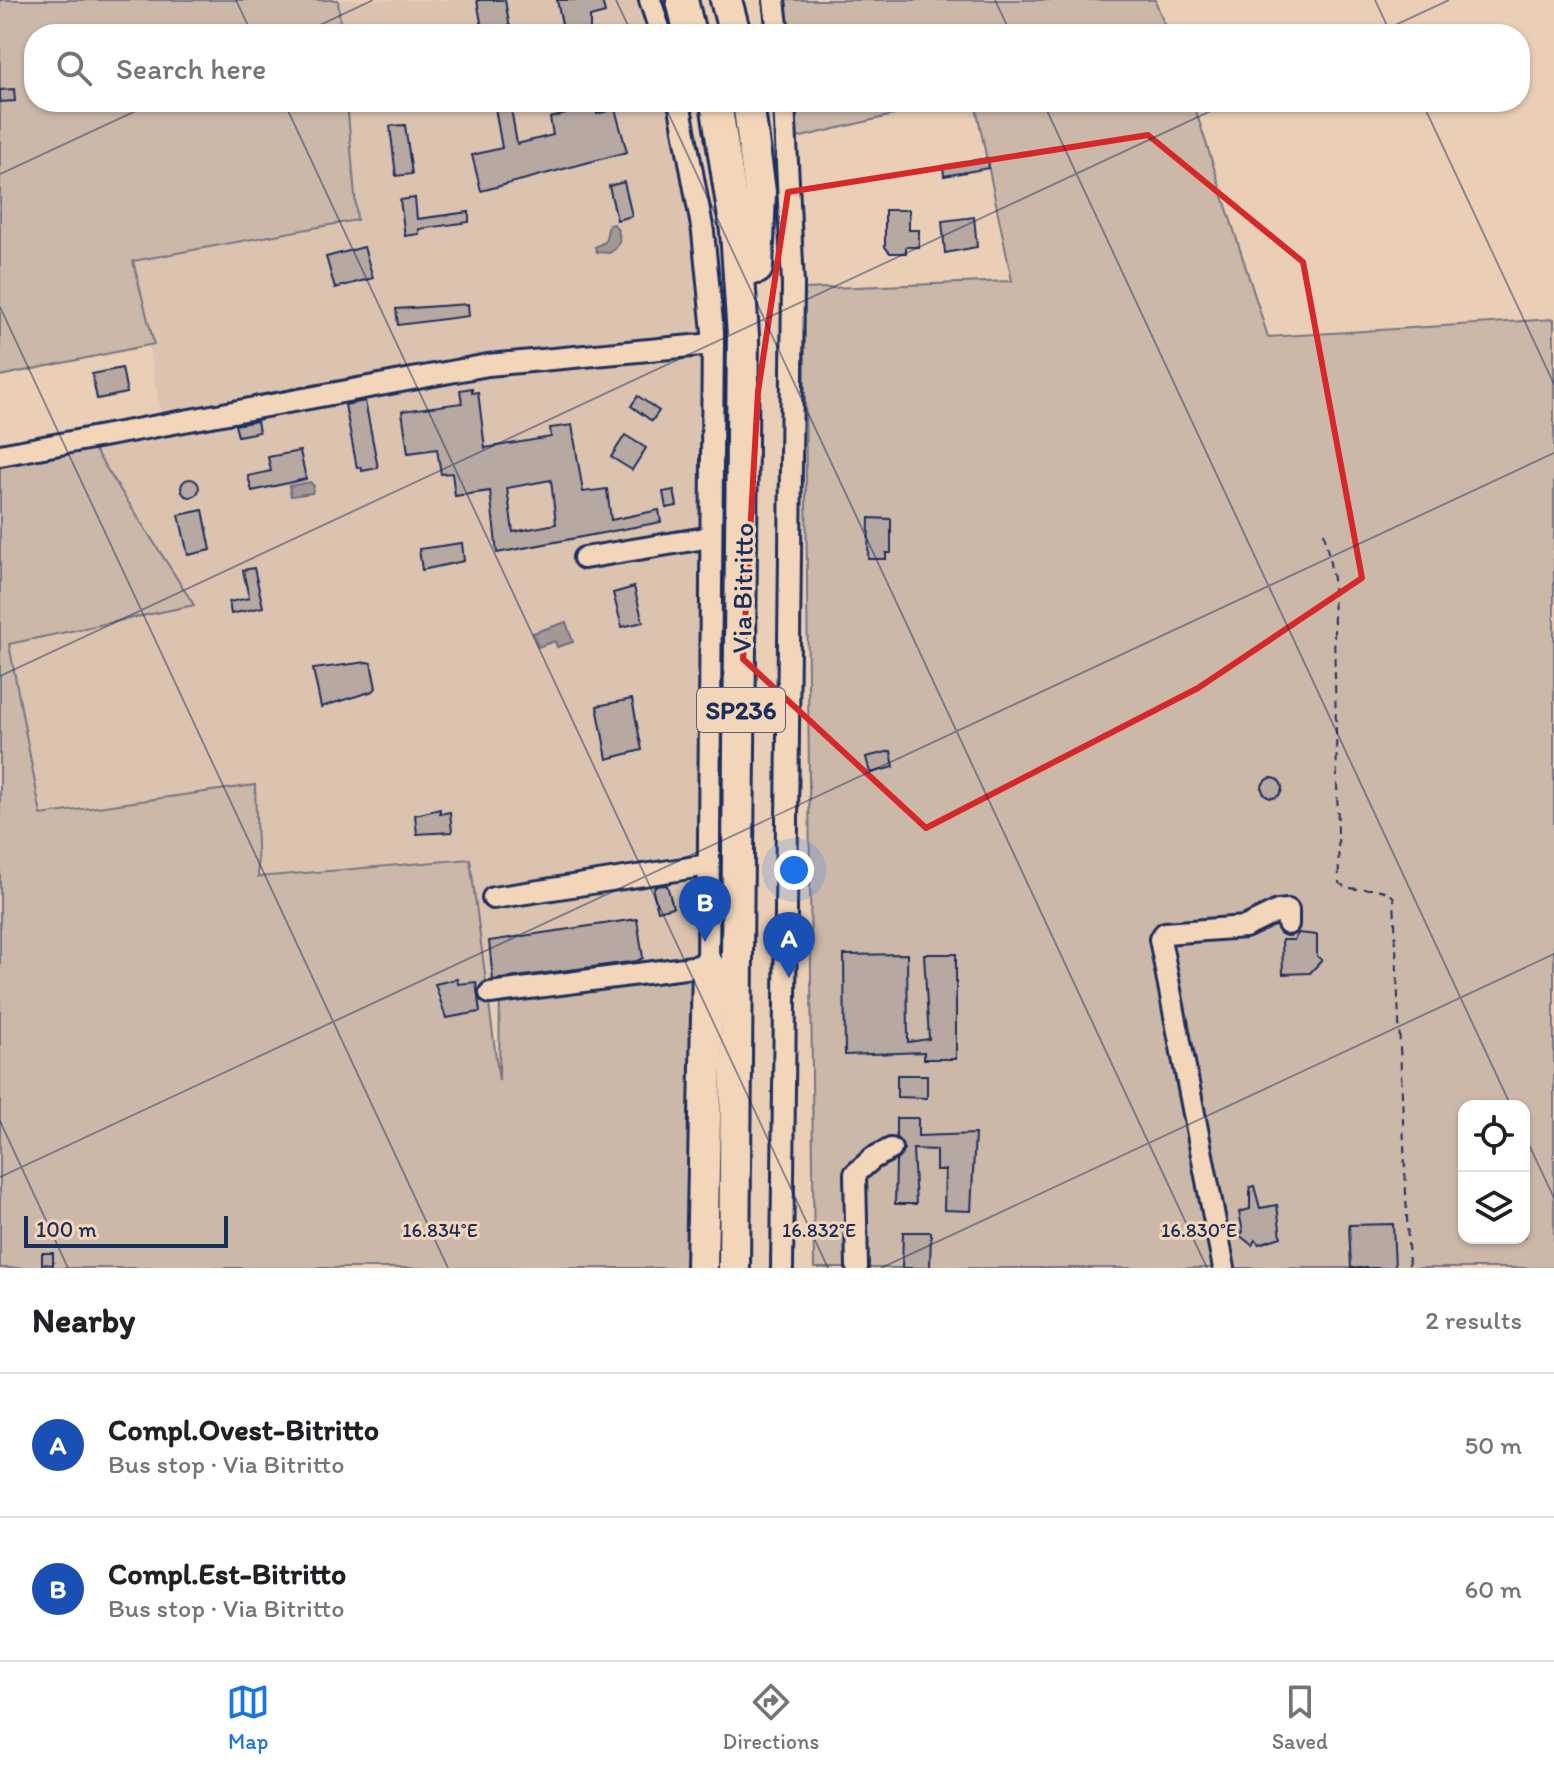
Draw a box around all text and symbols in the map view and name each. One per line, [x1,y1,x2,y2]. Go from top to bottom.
search box [24,24,1530,112]
icon: search [52,46,96,90]
text: Search here [116,50,266,87]
street label: Via Bitritto [724,522,760,654]
road number: SP236 [697,688,785,732]
your location [774,850,814,890]
pin: B [679,876,731,942]
pin: A [763,912,815,978]
map controls [1458,1100,1530,1244]
button: locate [1458,1100,1530,1172]
button: layers [1458,1172,1530,1244]
scale bar [24,1212,228,1248]
text: 100 m [36,1216,97,1243]
text: 16.834°E [402,1218,478,1242]
text: 16.832°E [782,1218,856,1242]
text: 16.830°E [1161,1218,1237,1242]
text: Nearby [32,1300,135,1341]
text: 2 results [1425,1304,1522,1336]
text: Compl.Ovest-Bitritto [108,1411,379,1448]
text: A [50,1429,66,1461]
text: 50 m [1465,1429,1522,1461]
text: Bus stop · Via Bitritto [108,1448,344,1480]
text: Compl.Est-Bitritto [108,1555,346,1592]
text: B [50,1573,66,1605]
text: 60 m [1465,1573,1522,1605]
text: Bus stop · Via Bitritto [108,1592,344,1624]
tab: Map [226,1680,270,1755]
tab: Directions [723,1680,819,1755]
tab: Saved [1272,1680,1328,1755]

